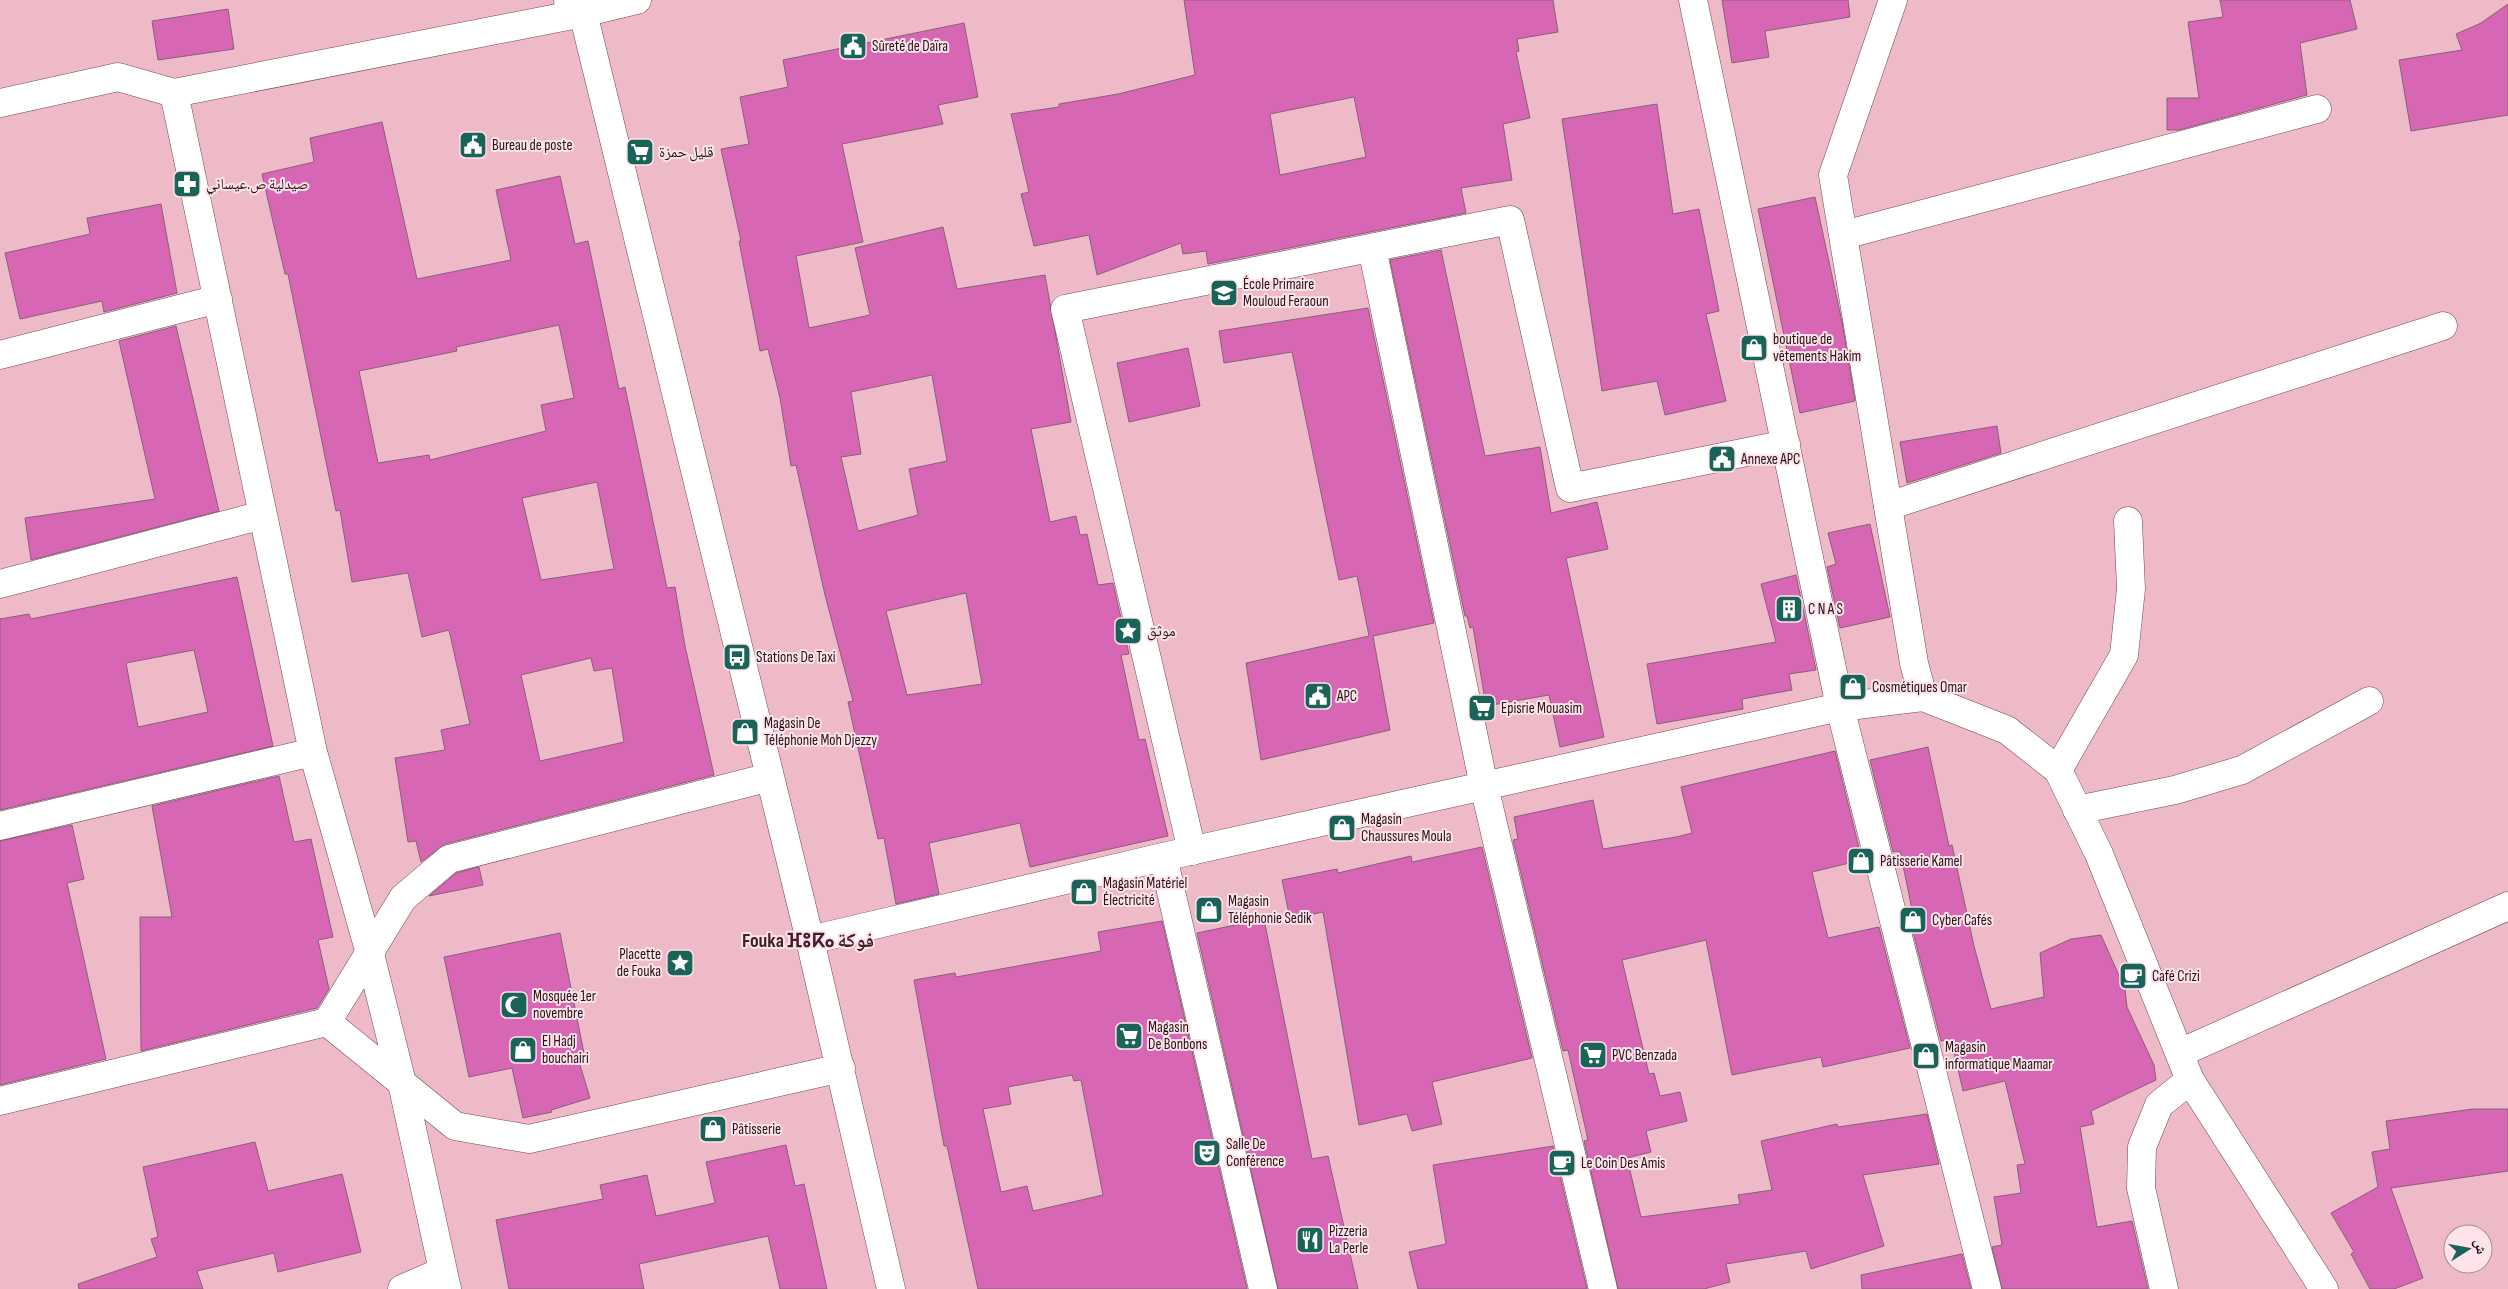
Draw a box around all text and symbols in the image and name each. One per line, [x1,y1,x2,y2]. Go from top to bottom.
public building icon: Sûreté de Daïra [838,31,868,61]
place label: Sûreté de Daïra [872,37,948,56]
public building icon: Bureau de poste [458,130,488,160]
place label: Bureau de poste [492,136,572,155]
supermarket icon: قليل حمزة [625,137,655,167]
place label: قليل حمزة [659,143,714,162]
pharmacy icon: صيدلية ص.عيساني [172,169,202,199]
place label: صيدلية ص.عيساني [206,175,308,195]
place label: École Primaire Mouloud Feraoun [1243,275,1329,311]
school or university icon: École Primaire Mouloud Feraoun [1209,278,1239,308]
place label: boutique de vêtements Hakim [1773,330,1861,366]
shop icon: boutique de vêtements Hakim [1739,333,1769,363]
public building icon: Annexe APC [1707,444,1737,474]
place label: Annexe APC [1740,450,1800,469]
building icon: C N A S [1774,594,1804,624]
place label: C N A S [1808,600,1843,619]
place icon: موثق [1113,616,1143,646]
place label: موثق [1147,622,1176,641]
bus stop icon: Stations De Taxi [722,642,752,672]
place label: Stations De Taxi [756,648,836,667]
shop icon: Cosmétiques Omar [1838,672,1868,702]
place label: Cosmétiques Omar [1872,678,1968,697]
public building icon: APC [1303,681,1333,711]
place label: APC [1336,687,1357,706]
supermarket icon: Episrie Mouasim [1467,693,1497,723]
place label: Episrie Mouasim [1501,699,1582,718]
place label: Magasin De Téléphonie Moh Djezzy [764,714,877,750]
shop icon: Magasin De Téléphonie Moh Djezzy [730,717,760,747]
place label: Magasin Chaussures Moula [1361,810,1452,846]
shop icon: Magasin Chaussures Moula [1327,813,1357,843]
shop icon: Pâtisserie Kamel [1846,846,1876,876]
place label: Pâtisserie Kamel [1880,852,1962,871]
place label: Magasin Matériel Électricité [1103,874,1187,910]
shop icon: Magasin Matériel Électricité [1069,877,1099,907]
place label: Magasin Téléphonie Sedik [1228,892,1312,928]
shop icon: Magasin Téléphonie Sedik [1194,895,1224,925]
shop icon: Cyber Cafés [1898,905,1928,935]
place label: Cyber Cafés [1932,911,1992,930]
district label: Fouka ⴼⵓⴽⴰ فوكة [742,929,874,953]
place label: Placette de Fouka [617,945,661,981]
place icon: Placette de Fouka [665,948,695,978]
cafe icon: Café Crizi [2118,961,2148,991]
place label: Café Crizi [2152,967,2200,986]
place label: Mosquée 1er novembre [533,987,597,1023]
mosque icon: Mosquée 1er novembre [499,990,529,1020]
place label: Magasin De Bonbons [1148,1018,1207,1054]
supermarket icon: Magasin De Bonbons [1114,1021,1144,1051]
place label: El Hadj bouchairi [542,1032,589,1068]
shop icon: El Hadj bouchairi [508,1035,538,1065]
place label: Magasin informatique Maamar [1945,1038,2053,1074]
supermarket icon: PVC Benzada [1578,1040,1608,1070]
shop icon: Magasin informatique Maamar [1911,1041,1941,1071]
place label: PVC Benzada [1612,1046,1677,1065]
shop icon: Pâtisserie [698,1114,728,1144]
place label: Pâtisserie [732,1120,781,1139]
place label: Salle De Conférence [1226,1135,1284,1171]
theatre icon: Salle De Conférence [1192,1138,1222,1168]
cafe icon: Le Coin Des Amis [1547,1148,1577,1178]
place label: Le Coin Des Amis [1581,1154,1665,1173]
place label: Pizzeria La Perle [1329,1222,1368,1258]
north arrow [2443,1224,2493,1274]
restaurant icon: Pizzeria La Perle [1295,1225,1325,1255]
text: ش [2471,1238,2490,1256]

